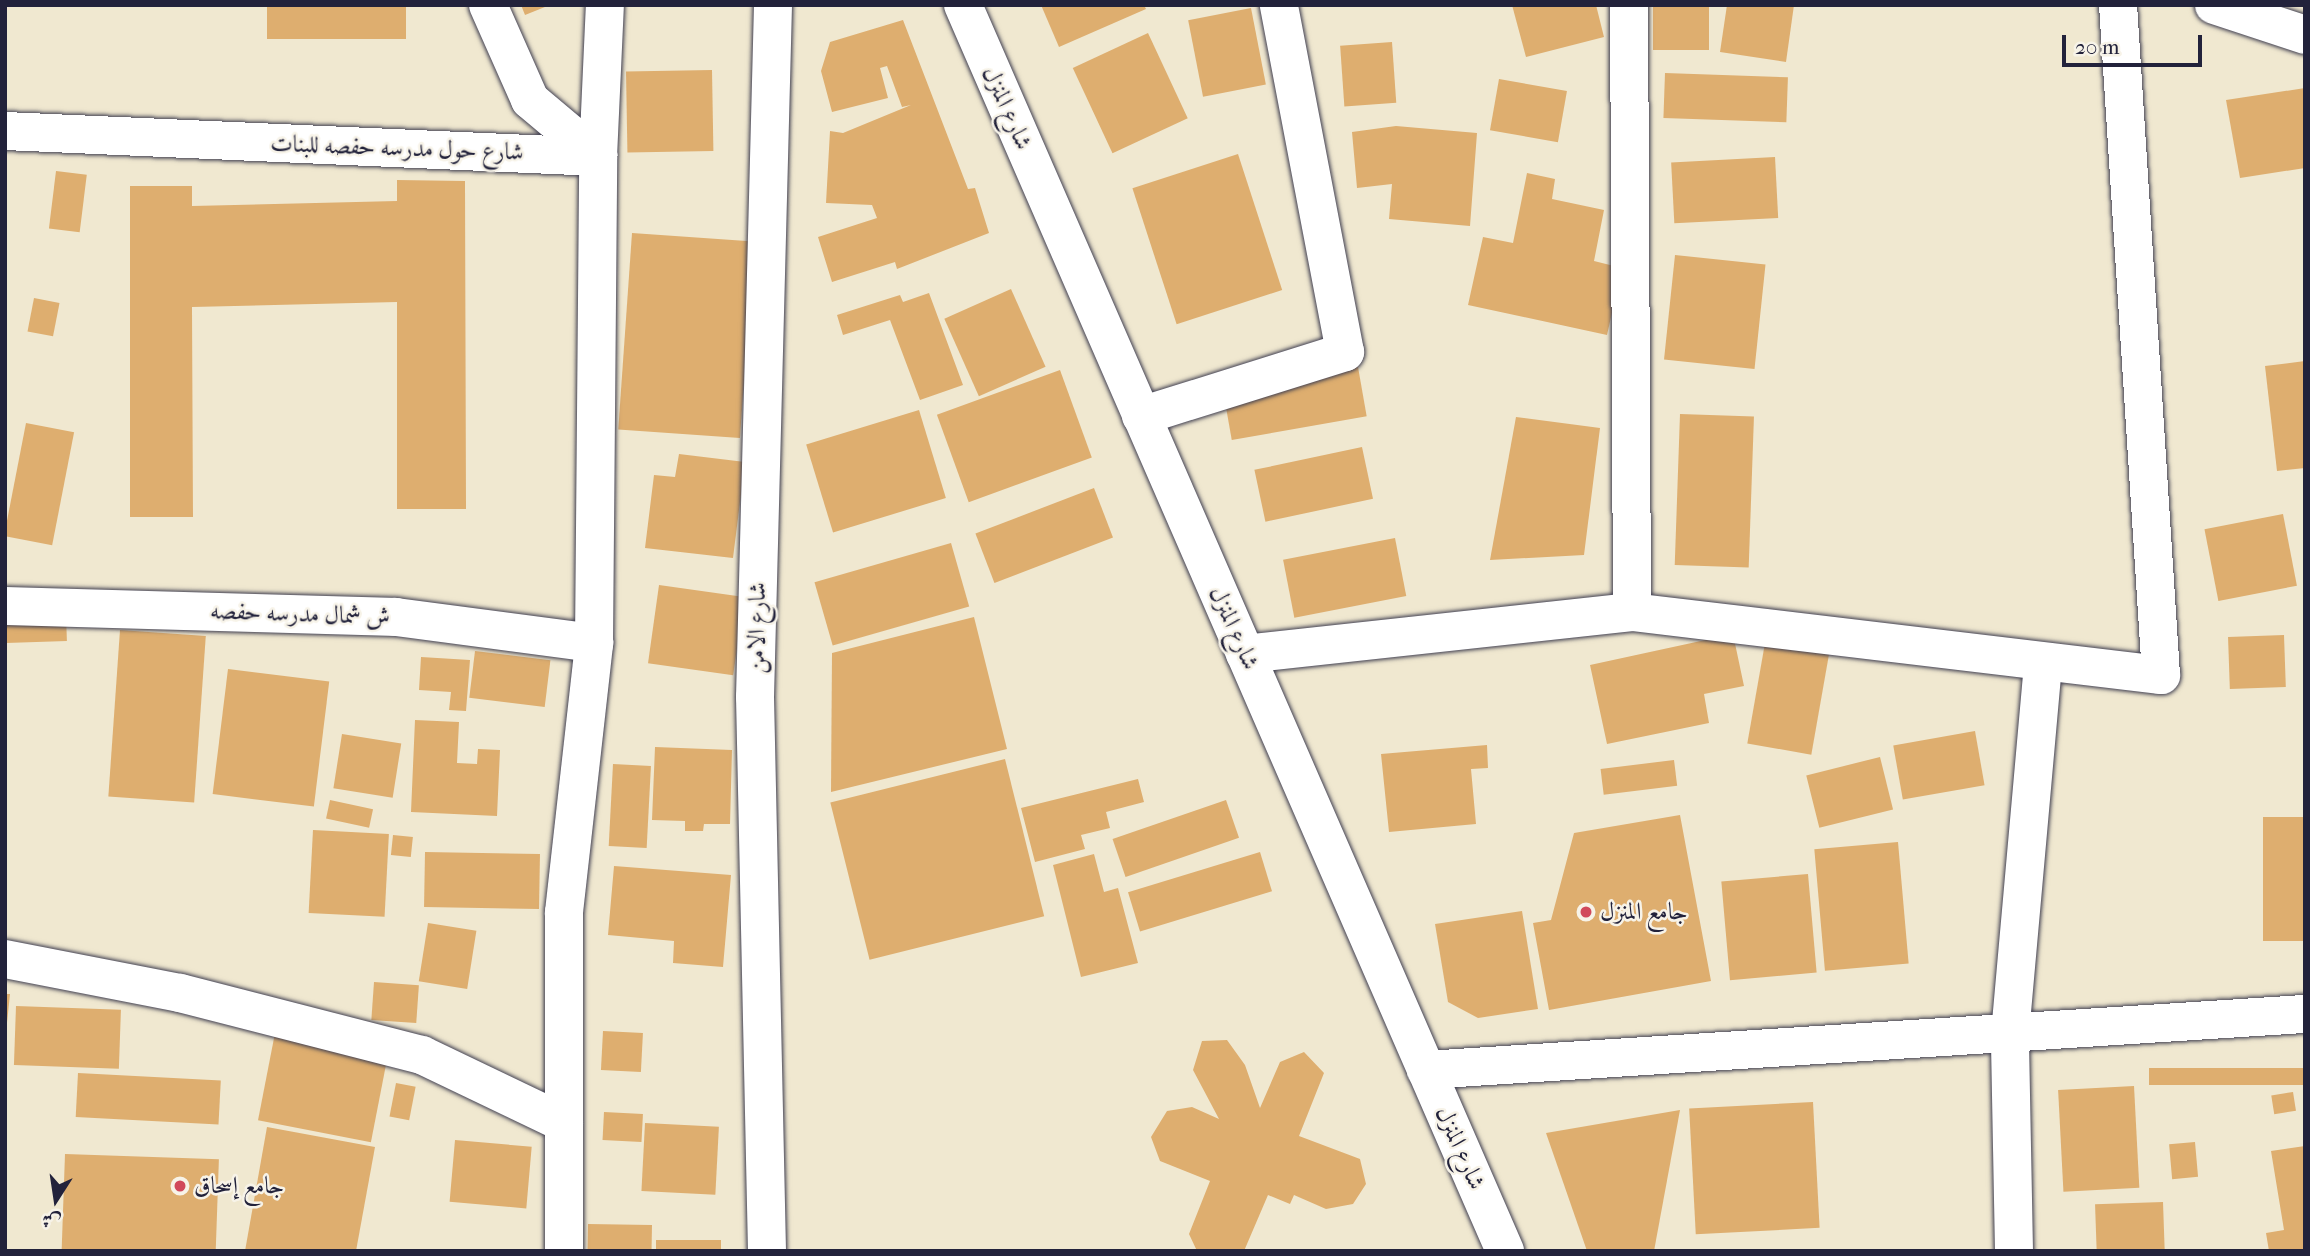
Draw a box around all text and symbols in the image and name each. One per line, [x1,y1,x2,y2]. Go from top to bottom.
scale bar [2065,21,2205,65]
text: 20 m [2075,35,2119,59]
street label: شارع المنزل [976,62,1038,154]
street label: شارع حول مدرسه حفصه للبنات [270,129,524,167]
street label: شارع الامن [742,582,772,674]
street label: شارع المنزل [1203,582,1265,674]
street label: ش شمال مدرسه حفصه [209,596,391,632]
place label: جامع المنزل [1600,898,1688,926]
marker: جامع المنزل [1578,904,1594,920]
street label: شارع المنزل [1429,1102,1491,1194]
north arrow [21,1165,91,1235]
place label: جامع إسحاق [194,1172,284,1200]
marker: جامع إسحاق [172,1178,188,1194]
text: ش [40,1208,63,1233]

